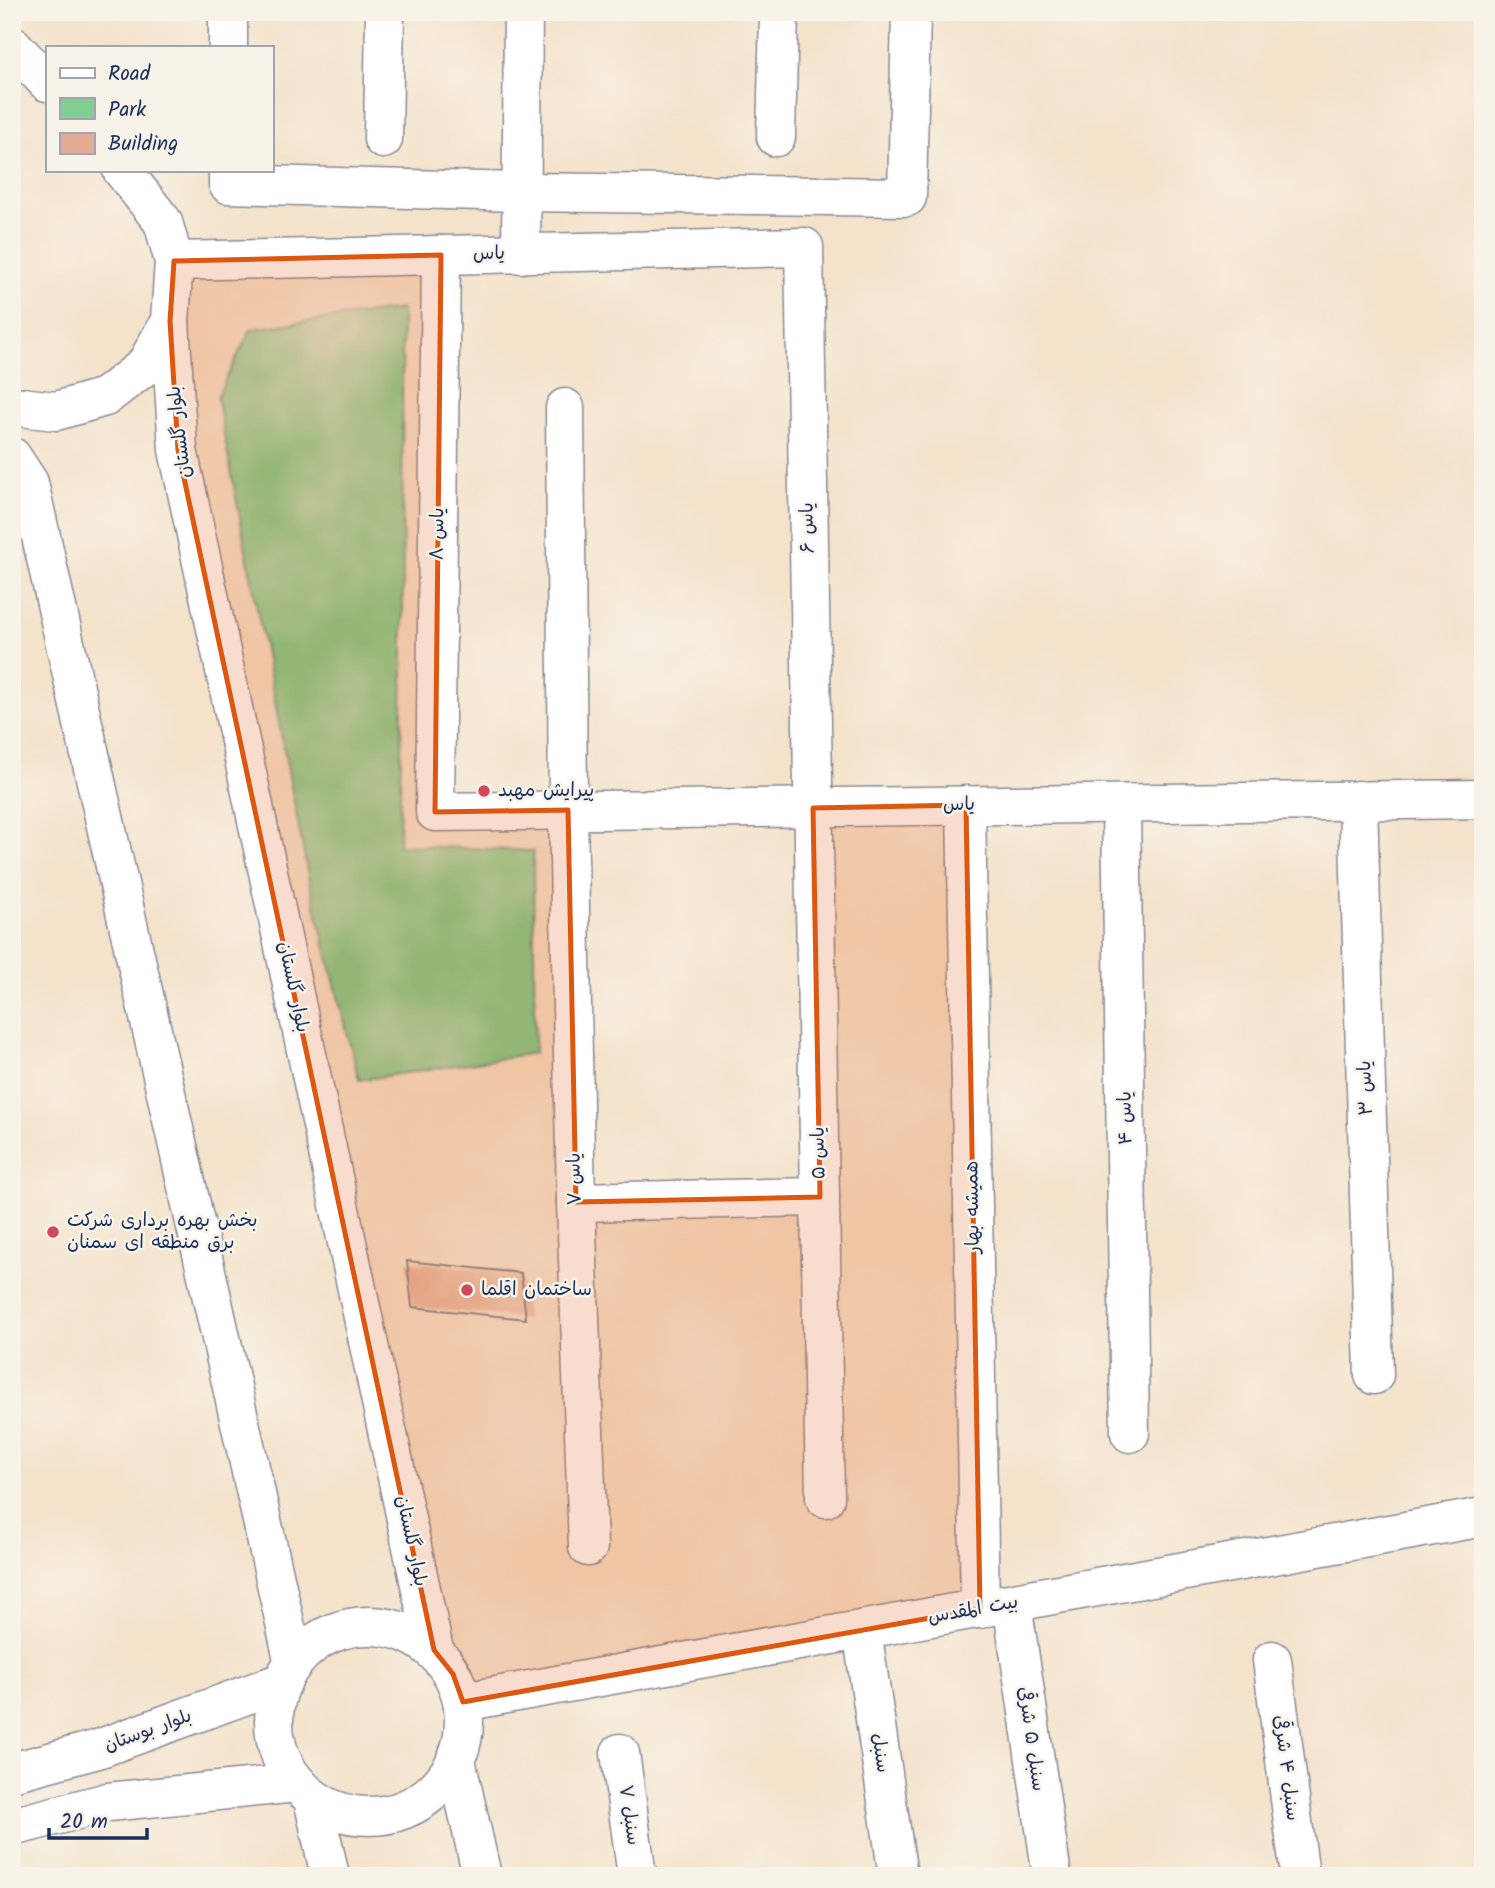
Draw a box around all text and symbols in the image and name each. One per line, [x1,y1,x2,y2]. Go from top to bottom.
legend [46,46,273,172]
text: Road [108,58,151,91]
text: Park [108,94,146,127]
text: Building [108,128,178,161]
street label: یاس [473,239,505,269]
street label: بلوار گلستان [159,384,201,480]
street label: یاس ۶ [793,502,823,554]
street label: یاس ۸ [423,507,453,561]
place label: پیرایش مهبد [498,776,594,806]
marker: پیرایش مهبد [476,783,492,799]
street label: یاس [943,790,975,820]
street label: بلوار گلستان [269,938,317,1036]
street label: یاس ۳ [1350,1060,1382,1116]
street label: یاس ۴ [1111,1091,1141,1145]
street label: یاس ۵ [804,1126,834,1180]
street label: یاس ۷ [560,1152,590,1206]
street label: همیشه بهار [957,1160,989,1256]
place label: بخش بهره برداری شرکت برق منطقه ای سمنان [67,1206,258,1258]
marker: بخش بهره برداری شرکت برق منطقه ای سمنان [45,1224,61,1240]
place label: ساختمان اقلما [481,1275,592,1305]
marker: ساختمان اقلما [459,1282,475,1298]
street label: بلوار گلستان [387,1492,435,1590]
street label: بیت المقدس [925,1587,1021,1633]
street label: سنبل ۵ شرقی [1009,1685,1053,1793]
street label: بلوار بوستان [100,1701,196,1761]
street label: سنبل ۴ شرقی [1265,1713,1307,1823]
street label: سنبل [862,1731,898,1775]
street label: سنبل ۷ [610,1783,648,1847]
scale bar [49,1797,147,1841]
text: 20 m [60,1806,108,1839]

